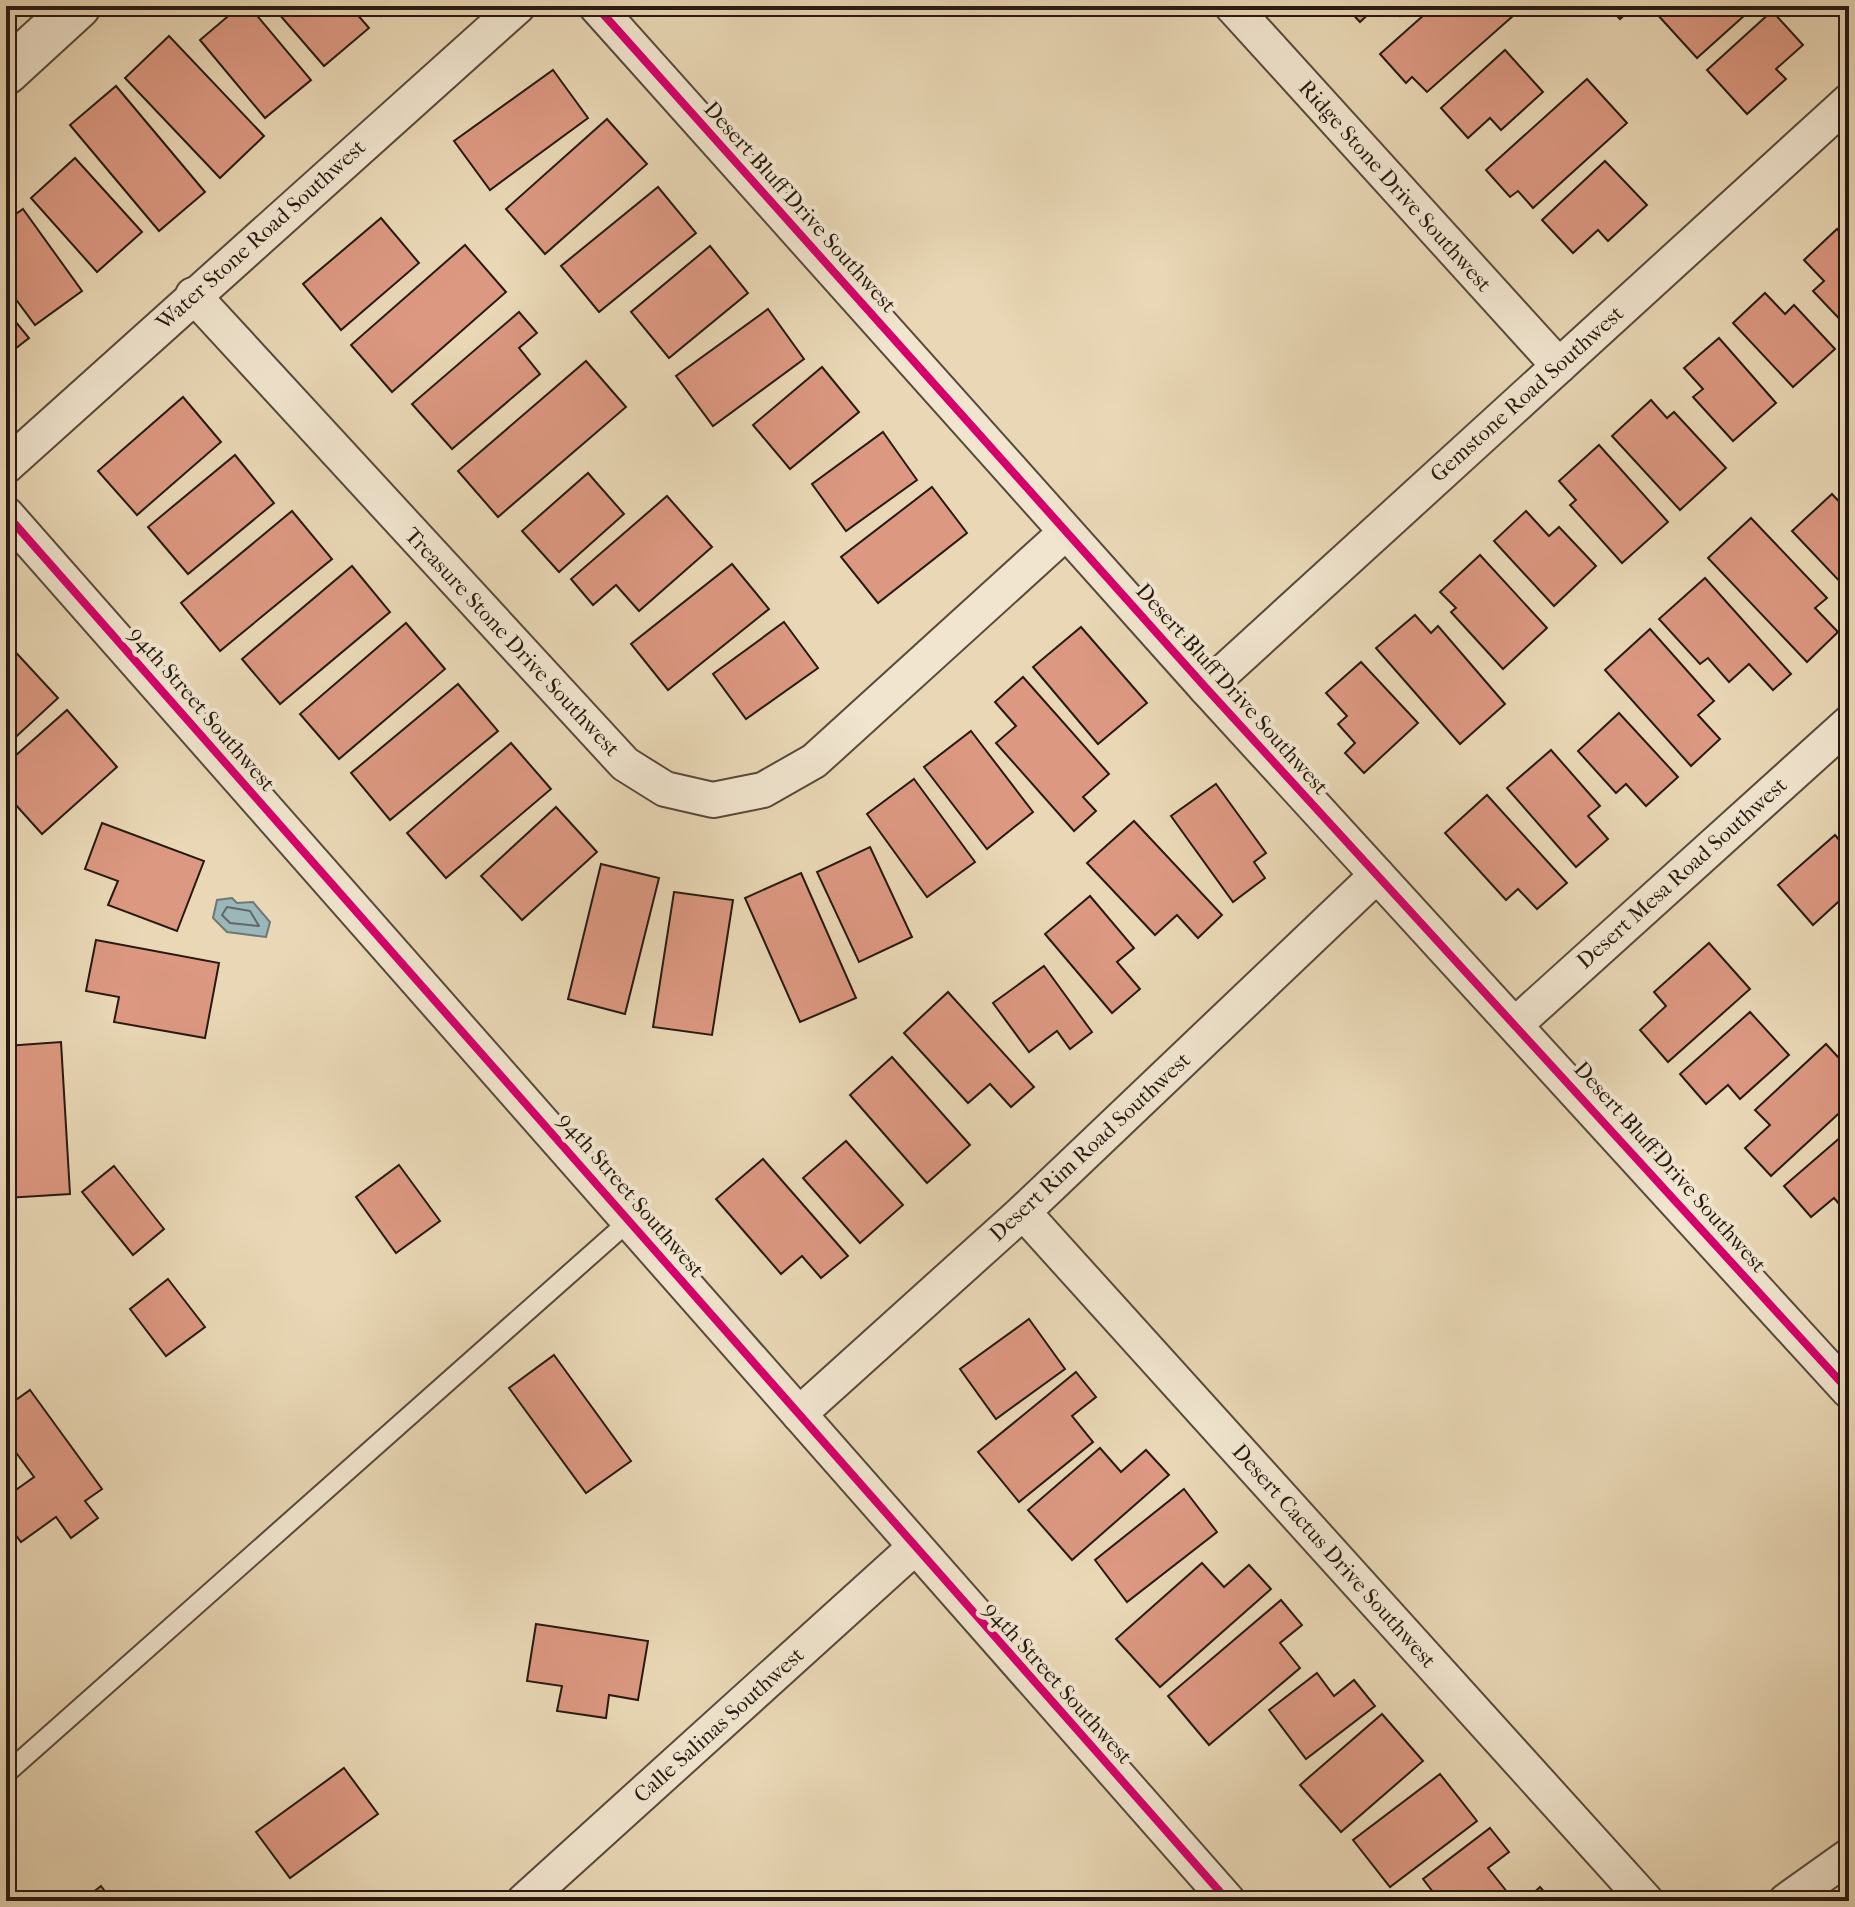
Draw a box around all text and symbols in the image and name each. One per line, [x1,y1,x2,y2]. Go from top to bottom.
street label: Ridge Stone Drive Southwest [1293,75,1497,297]
street label: Desert Bluff Drive Southwest [698,96,902,318]
street label: Water Stone Road Southwest [150,134,371,336]
street label: Gemstone Road Southwest [1425,300,1629,488]
street label: Treasure Stone Drive Southwest [399,522,625,762]
street label: Desert Bluff Drive Southwest [1130,578,1334,800]
street label: 94th Street Southwest [124,621,281,797]
street label: Desert Mesa Road Southwest [1572,772,1792,974]
street label: Desert Rim Road Southwest [984,1047,1196,1247]
street label: Desert Bluff Drive Southwest [1568,1056,1772,1278]
street label: 94th Street Southwest [553,1107,710,1283]
street label: Desert Cactus Drive Southwest [1227,1439,1442,1673]
street label: 94th Street Southwest [978,1597,1138,1770]
street label: Calle Salinas Southwest [629,1642,809,1808]

